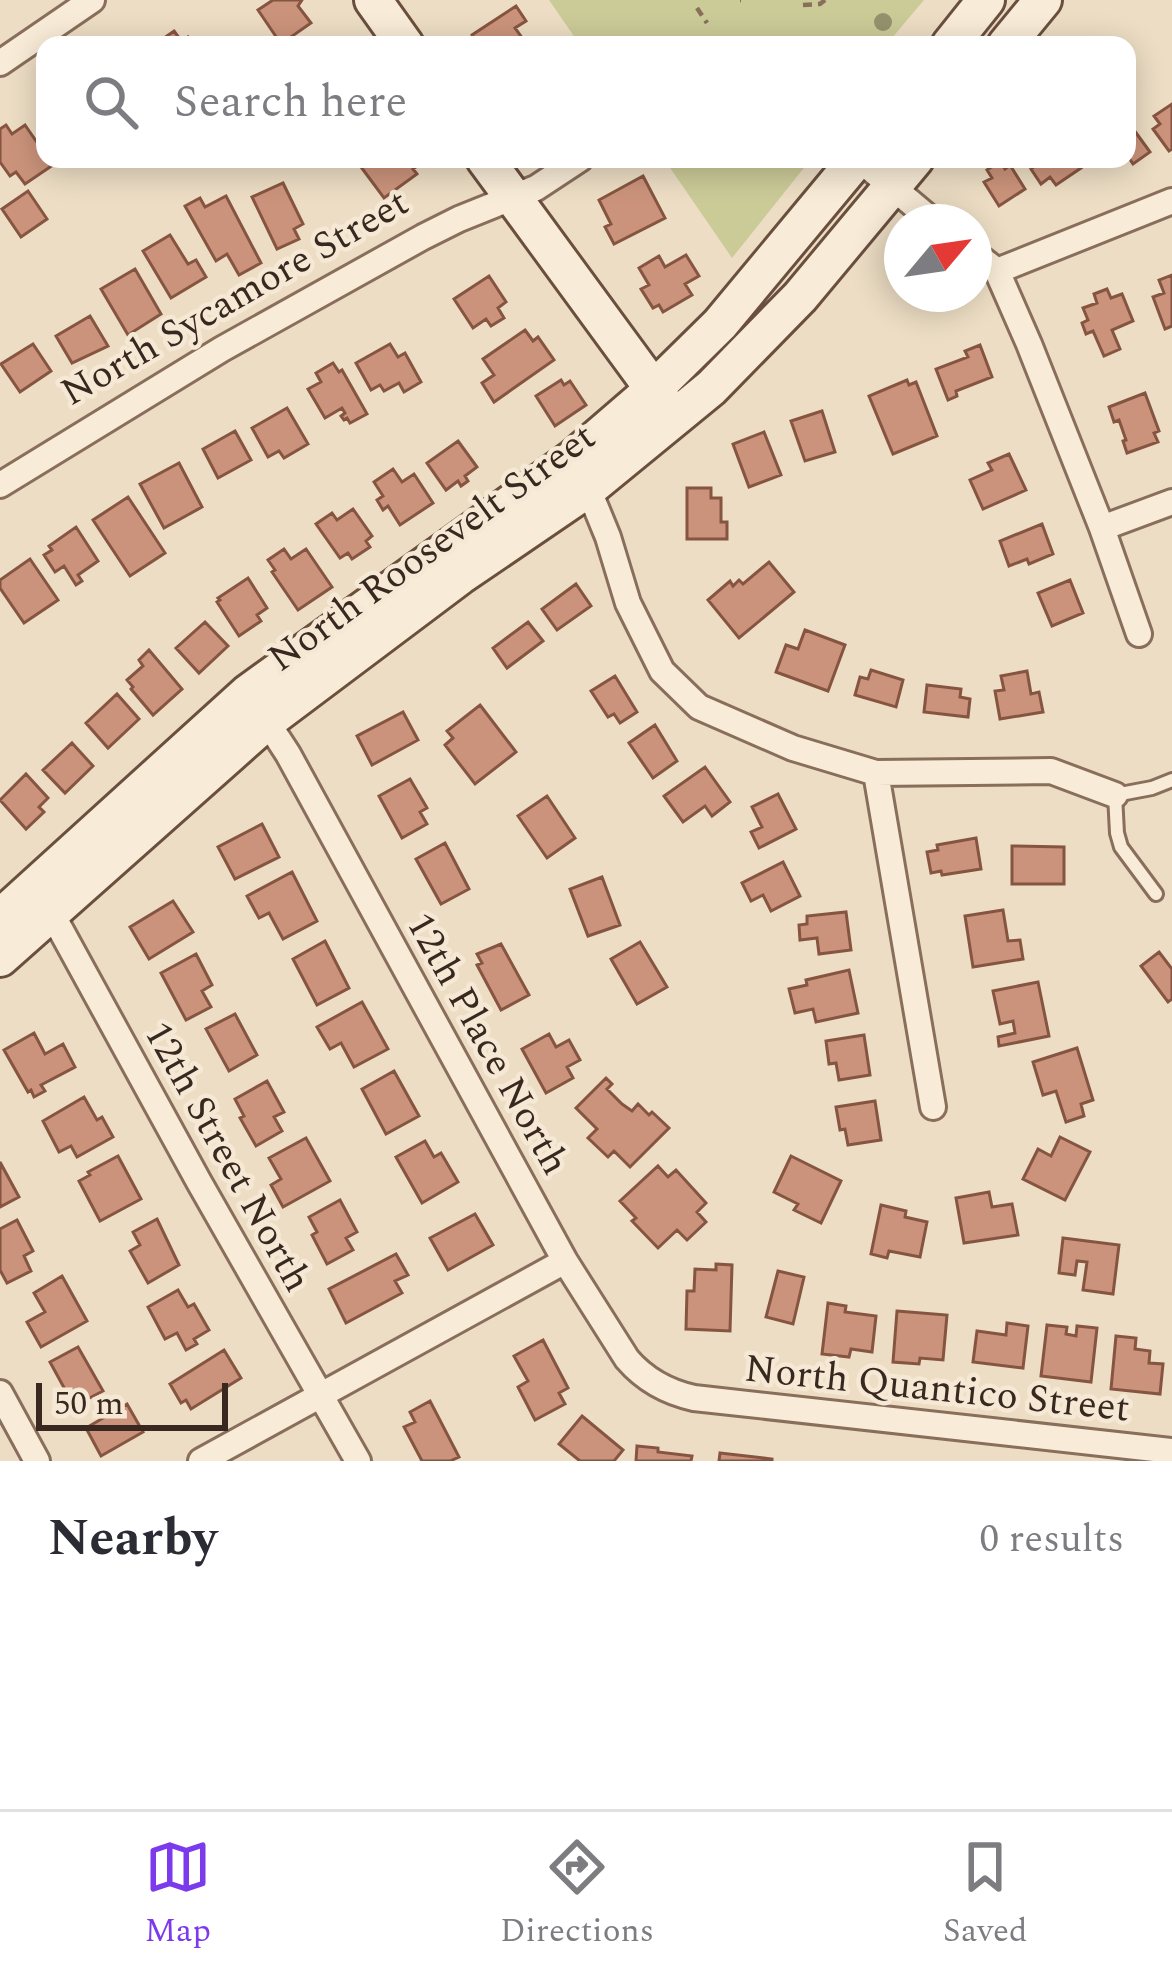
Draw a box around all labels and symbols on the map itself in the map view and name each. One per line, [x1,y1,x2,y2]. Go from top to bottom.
street label: North Sycamore Street [50,174,420,422]
north arrow [884,204,992,312]
street label: North Roosevelt Street [256,409,608,687]
street label: 12th Place North [390,902,584,1186]
street label: 12th Street North [128,1011,326,1303]
street label: North Quantico Street [742,1339,1132,1439]
scale bar [36,1377,228,1430]

